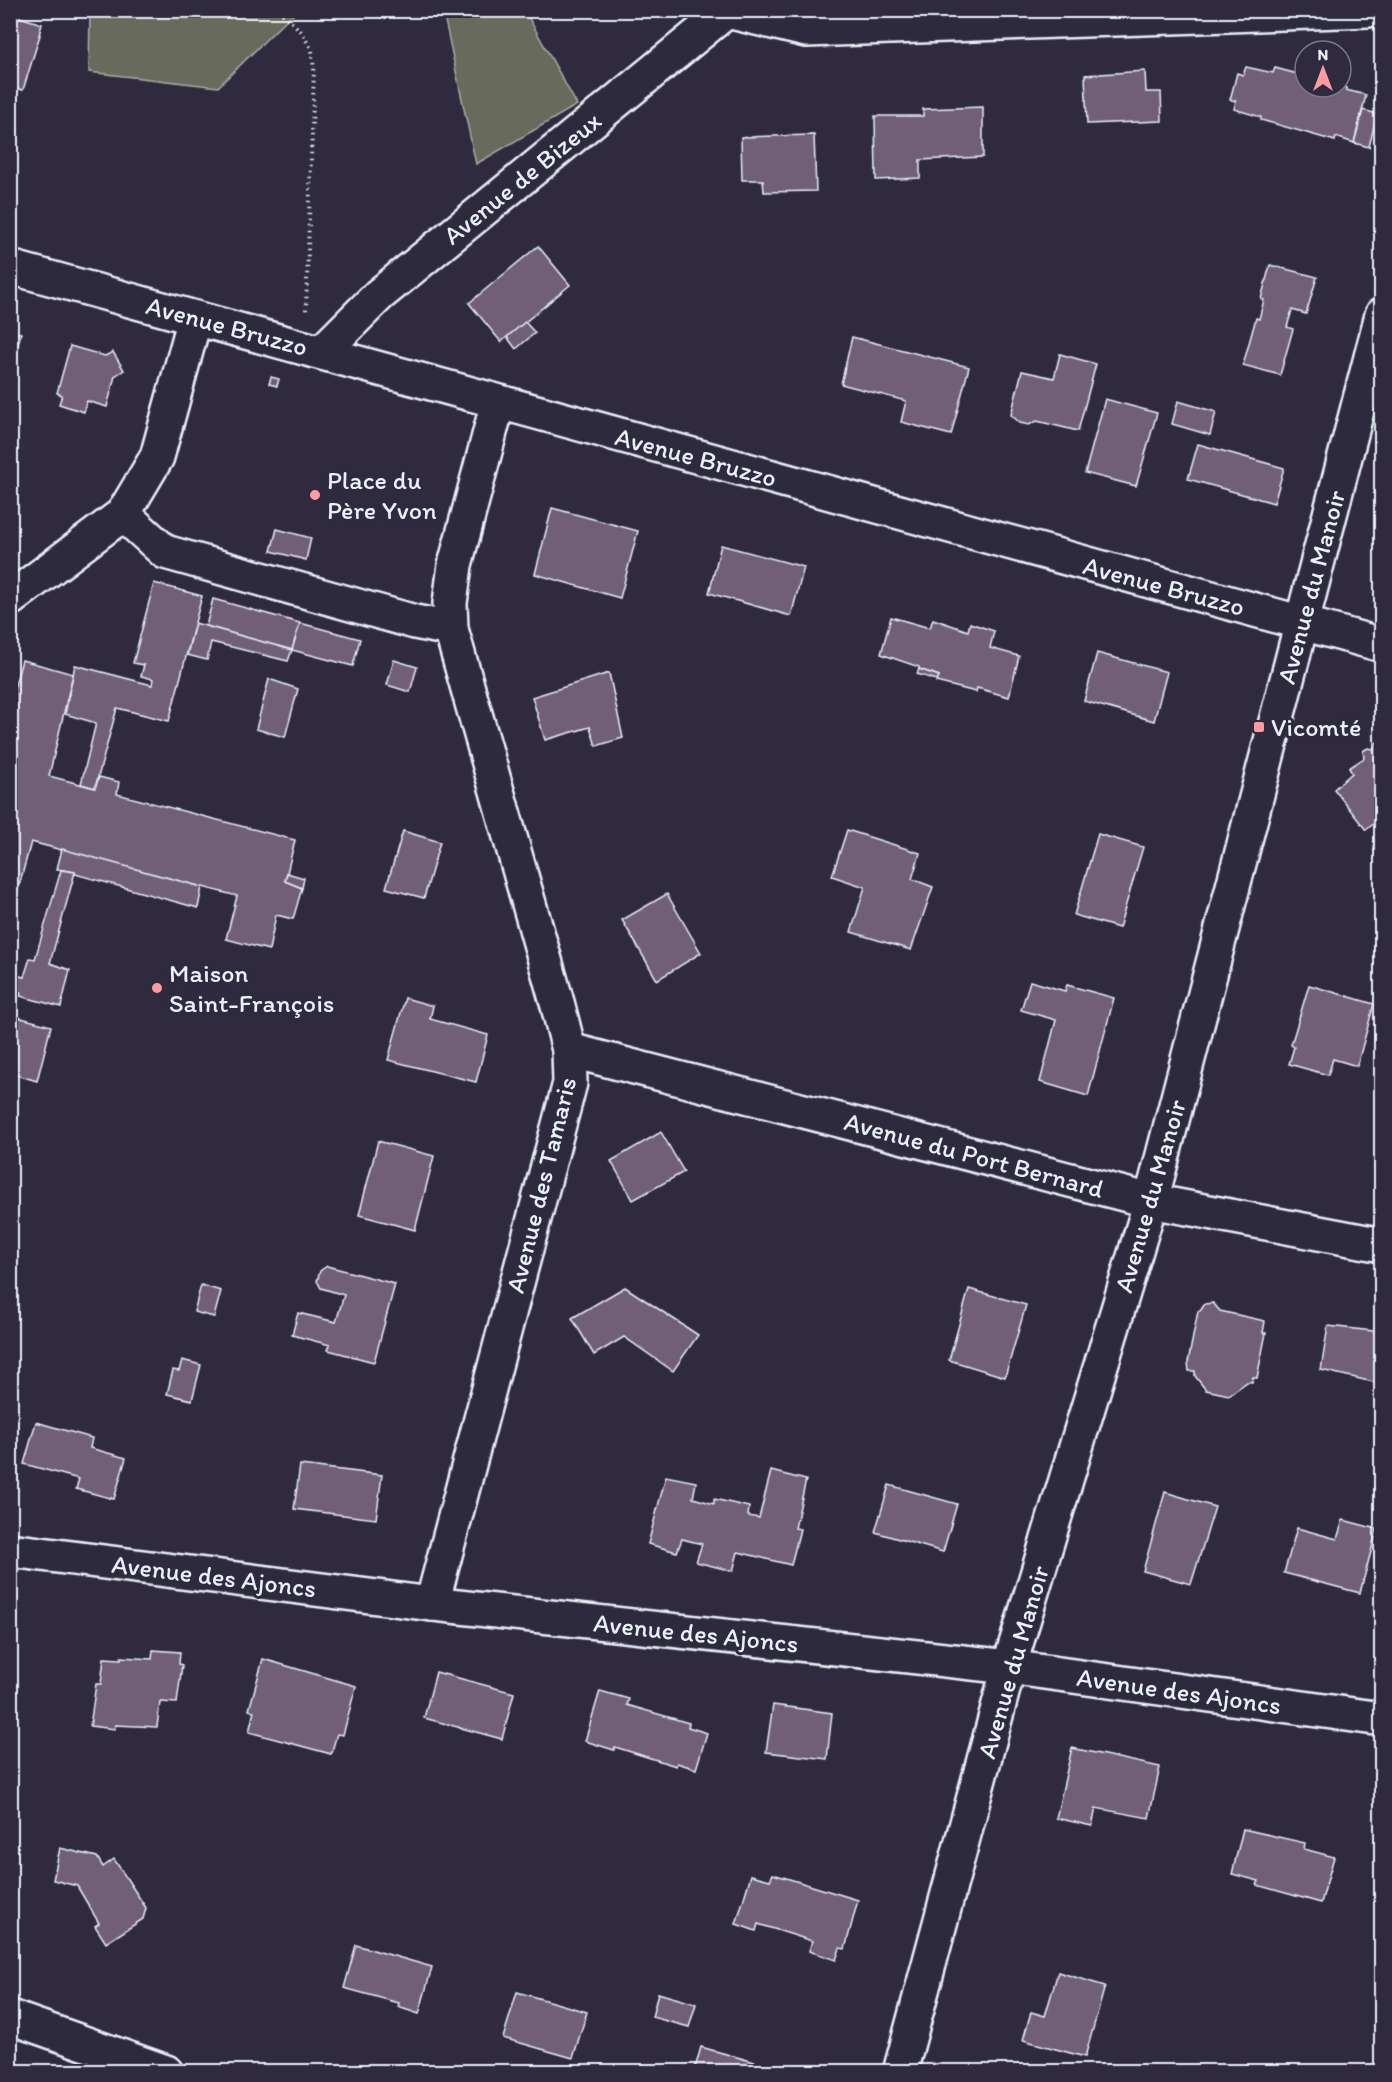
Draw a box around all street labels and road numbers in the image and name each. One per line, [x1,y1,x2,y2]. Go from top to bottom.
street label: Avenue de Bizeux [436,104,608,252]
street label: Avenue Bruzzo [143,289,311,363]
street label: Avenue Bruzzo [612,420,780,494]
street label: Avenue du Manoir [1270,487,1352,687]
street label: Avenue Bruzzo [1080,549,1248,623]
street label: Avenue des Tamaris [499,1074,583,1296]
street label: Avenue du Manoir [1107,1096,1193,1296]
street label: Avenue du Port Bernard [841,1105,1107,1205]
street label: Avenue des Ajoncs [110,1548,318,1604]
street label: Avenue du Manoir [970,1562,1056,1762]
street label: Avenue des Ajoncs [592,1606,800,1660]
street label: Avenue des Ajoncs [1075,1661,1283,1721]

